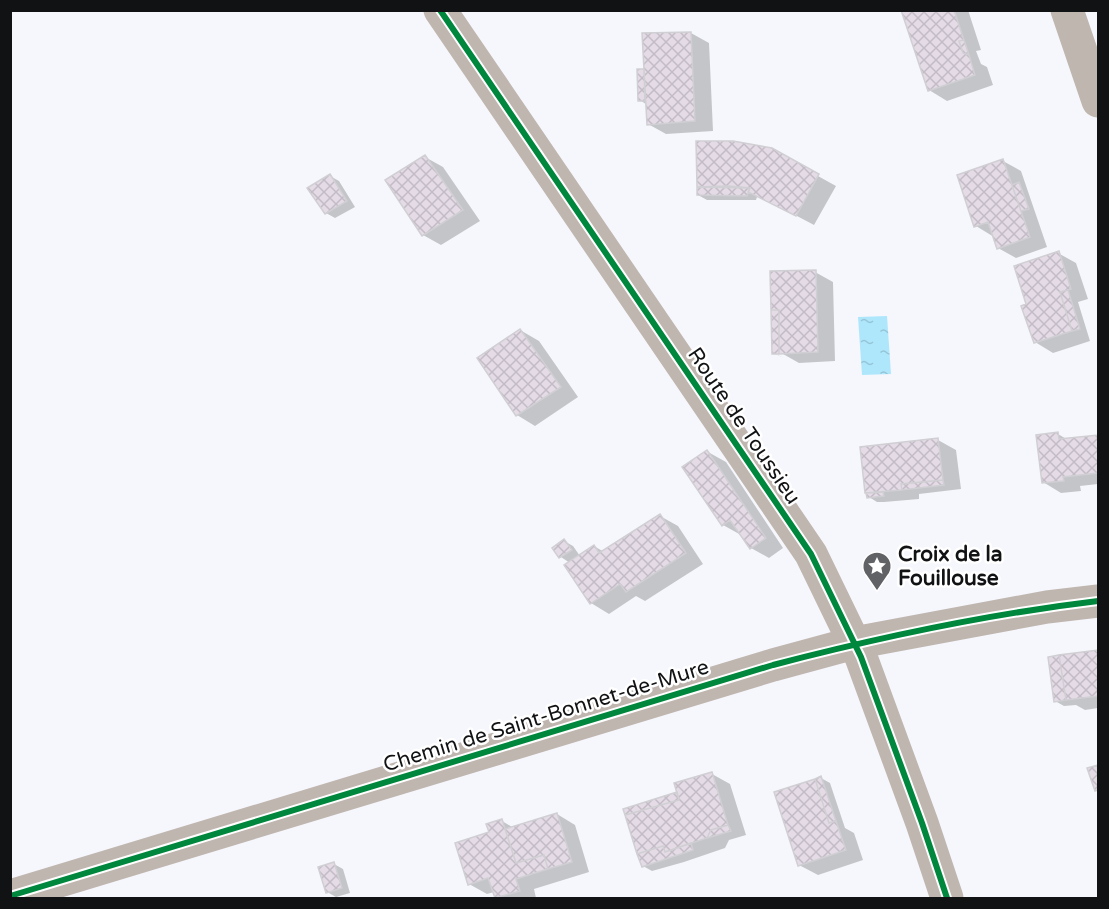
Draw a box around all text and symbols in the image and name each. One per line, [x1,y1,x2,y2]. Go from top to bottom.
street label: Route de Toussieu [682,343,806,509]
place label: Croix de la Fouillouse [898,542,1003,591]
place icon: Croix de la Fouillouse [861,550,893,592]
street label: Chemin de Saint-Bonnet-de-Mure [380,654,712,778]

